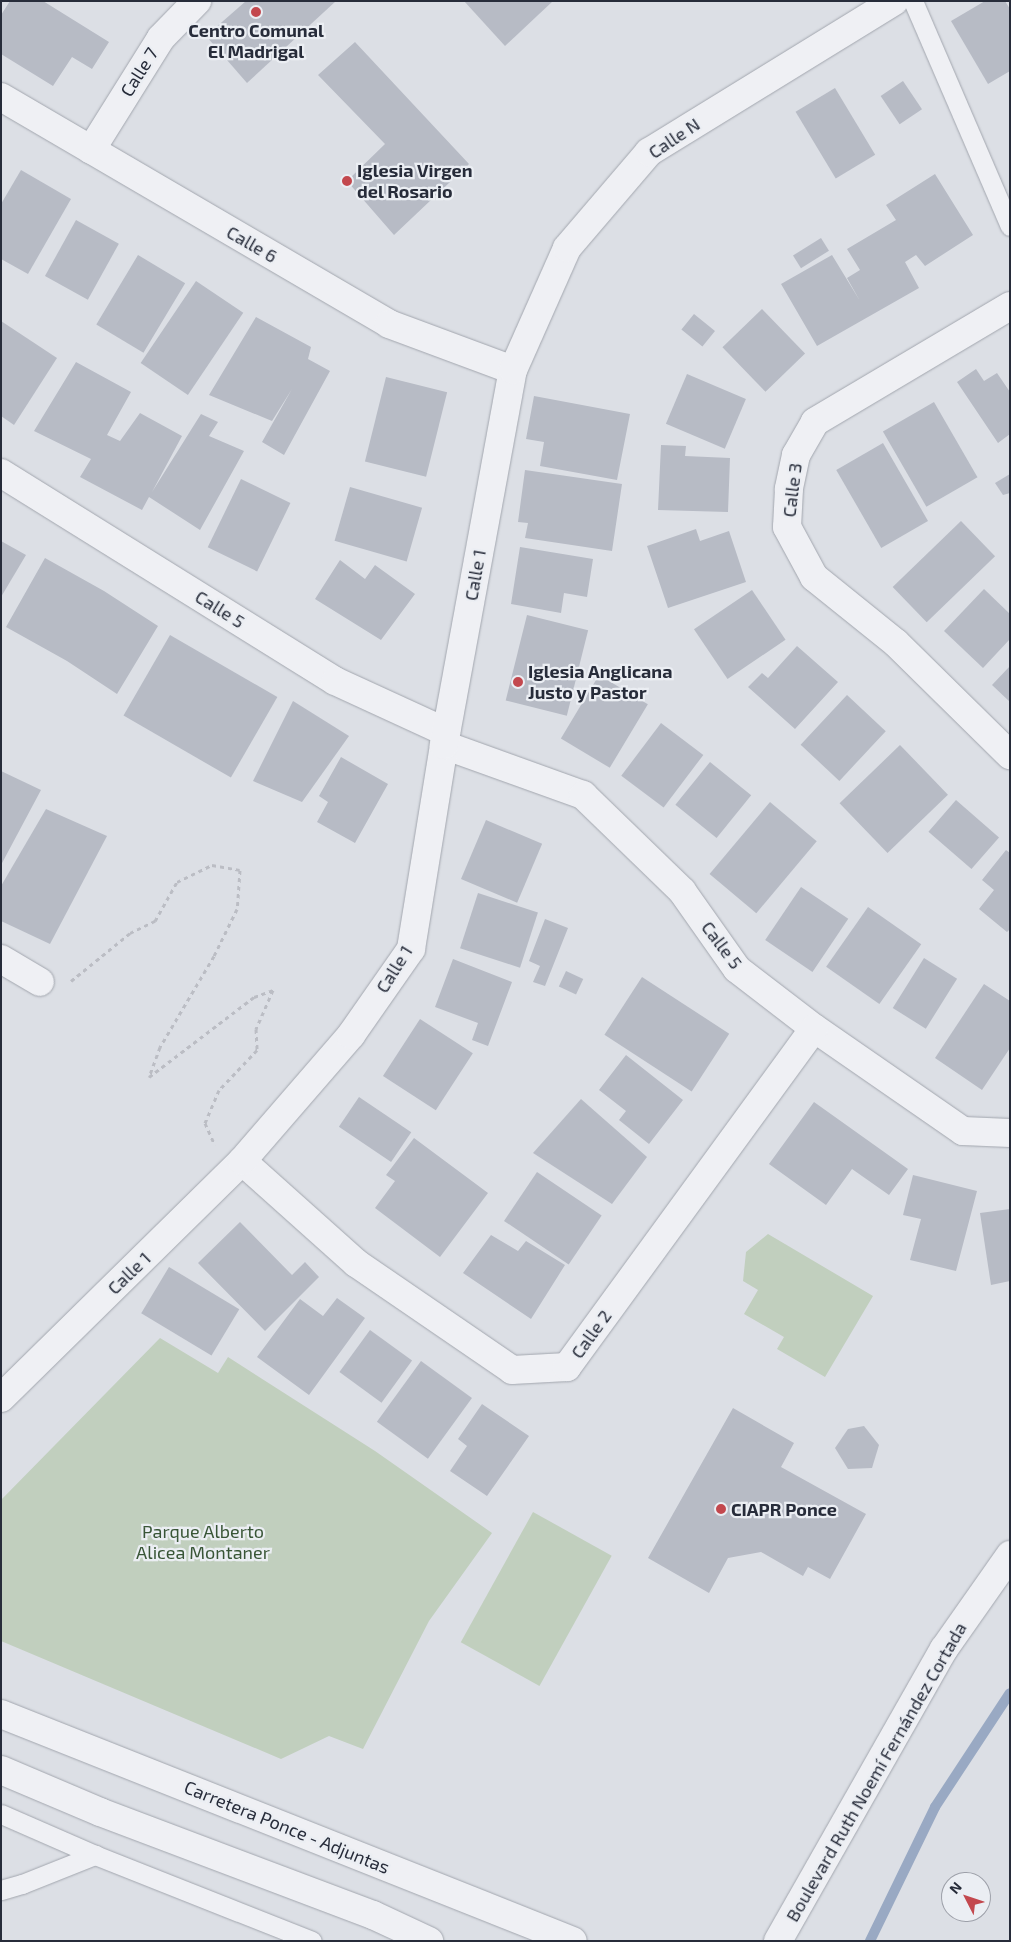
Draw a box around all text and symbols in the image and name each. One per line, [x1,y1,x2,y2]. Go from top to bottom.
marker: Centro Comunal El Madrigal [250,6,262,18]
place label: Centro Comunal El Madrigal [188,20,324,62]
street label: Calle 7 [116,43,162,101]
street label: Calle N [644,113,704,163]
place label: Iglesia Virgen del Rosario [357,160,473,202]
marker: Iglesia Virgen del Rosario [341,175,353,187]
street label: Calle 6 [223,221,281,267]
street label: Calle 3 [778,462,806,518]
street label: Calle 1 [460,548,490,602]
street label: Calle 5 [191,585,249,633]
place label: Iglesia Anglicana Justo y Pastor [528,661,673,704]
marker: Iglesia Anglicana Justo y Pastor [512,676,524,688]
street label: Calle 5 [697,917,747,973]
street label: Calle 1 [371,941,417,997]
street label: Calle 1 [103,1247,155,1299]
street label: Calle 2 [566,1306,616,1362]
place label: CIAPR Ponce [731,1498,837,1520]
marker: CIAPR Ponce [715,1503,727,1515]
park label: Parque Alberto Alicea Montaner [136,1521,270,1564]
street label: Boulevard Ruth Noemí Fernández Cortada [781,1619,971,1925]
street label: Carretera Ponce - Adjuntas [181,1776,393,1878]
north arrow [941,1872,991,1922]

